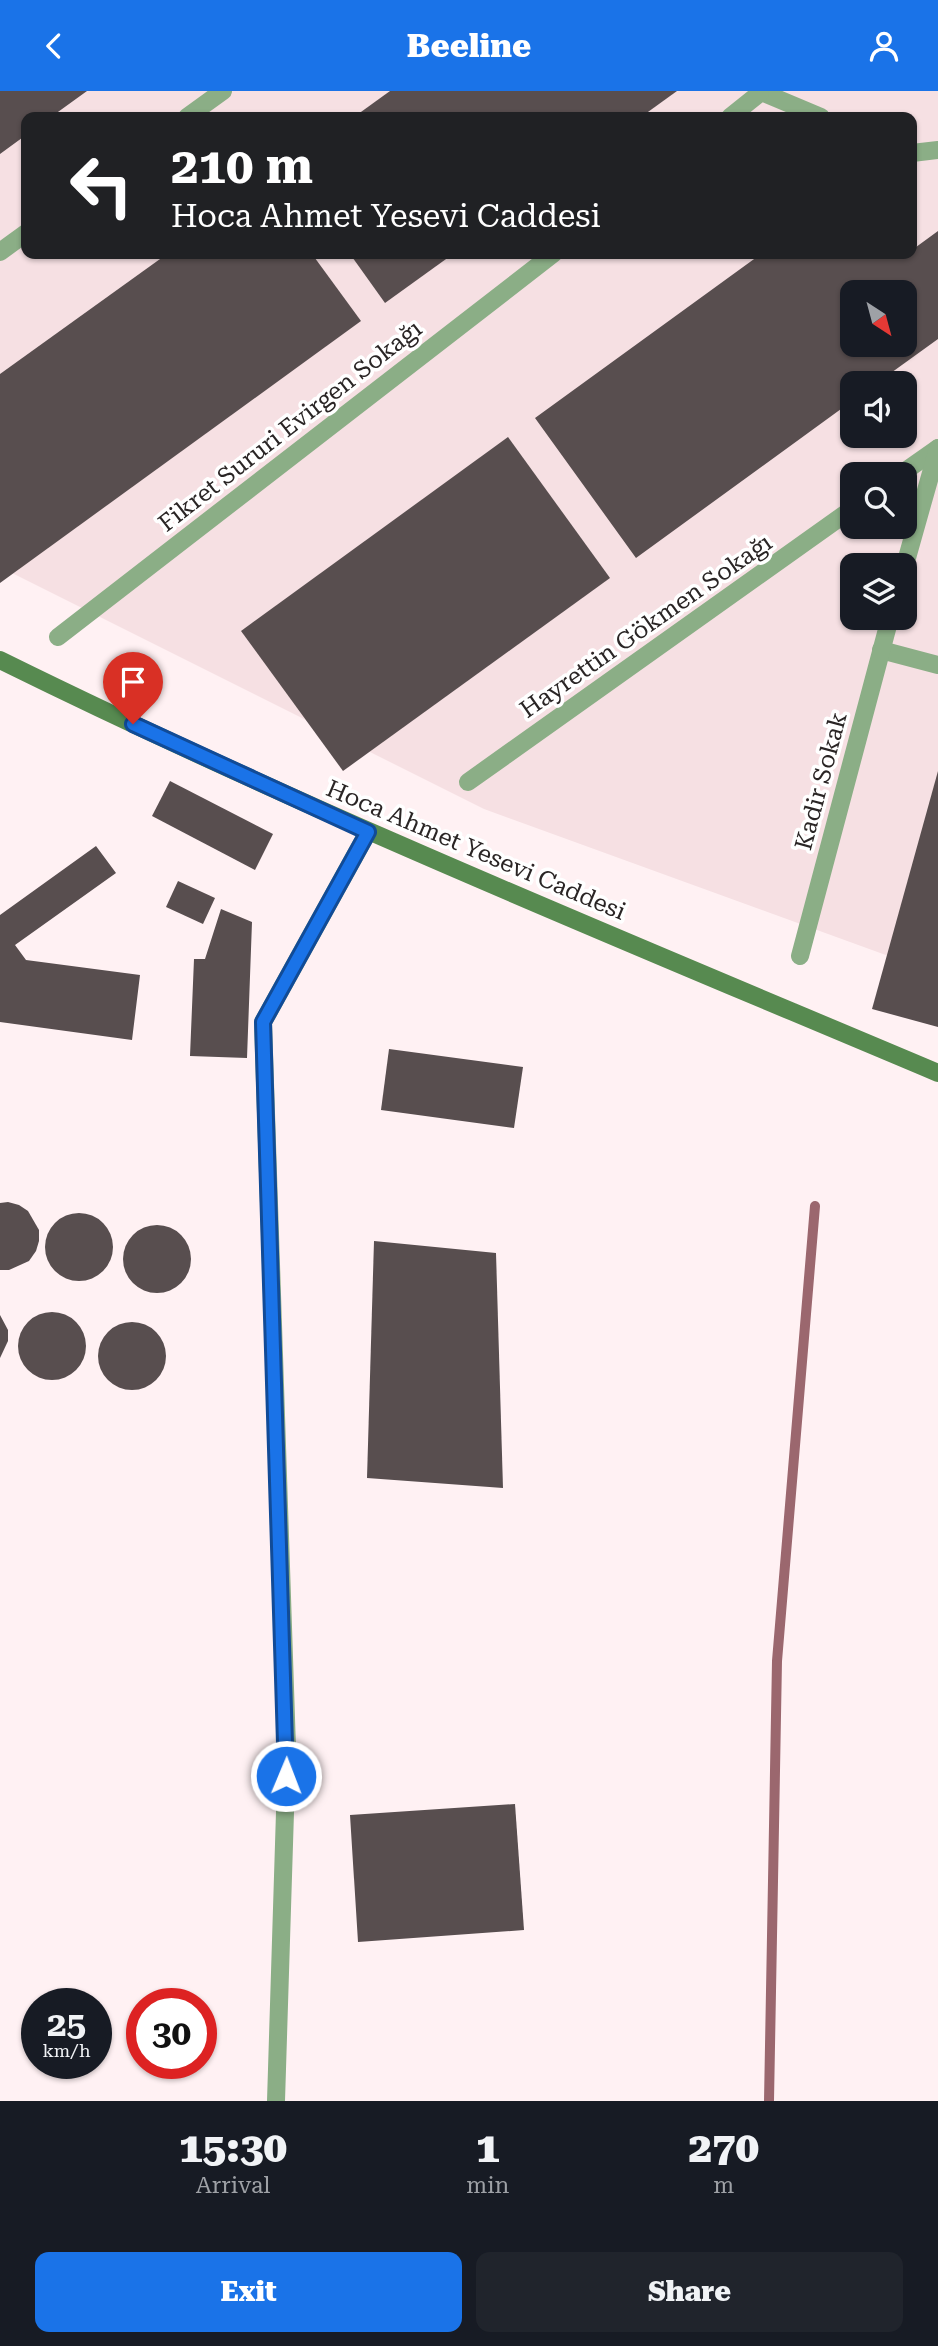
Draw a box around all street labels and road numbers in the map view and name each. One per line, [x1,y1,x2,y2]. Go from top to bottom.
street label: Fikret Sururi Evirgen Sokağı [153,314,427,537]
street label: Hayrettin Gökmen Sokağı [515,528,778,724]
street label: Kadir Sokak [789,709,853,853]
street label: Hoca Ahmet Yesevi Caddesi [322,774,630,926]

